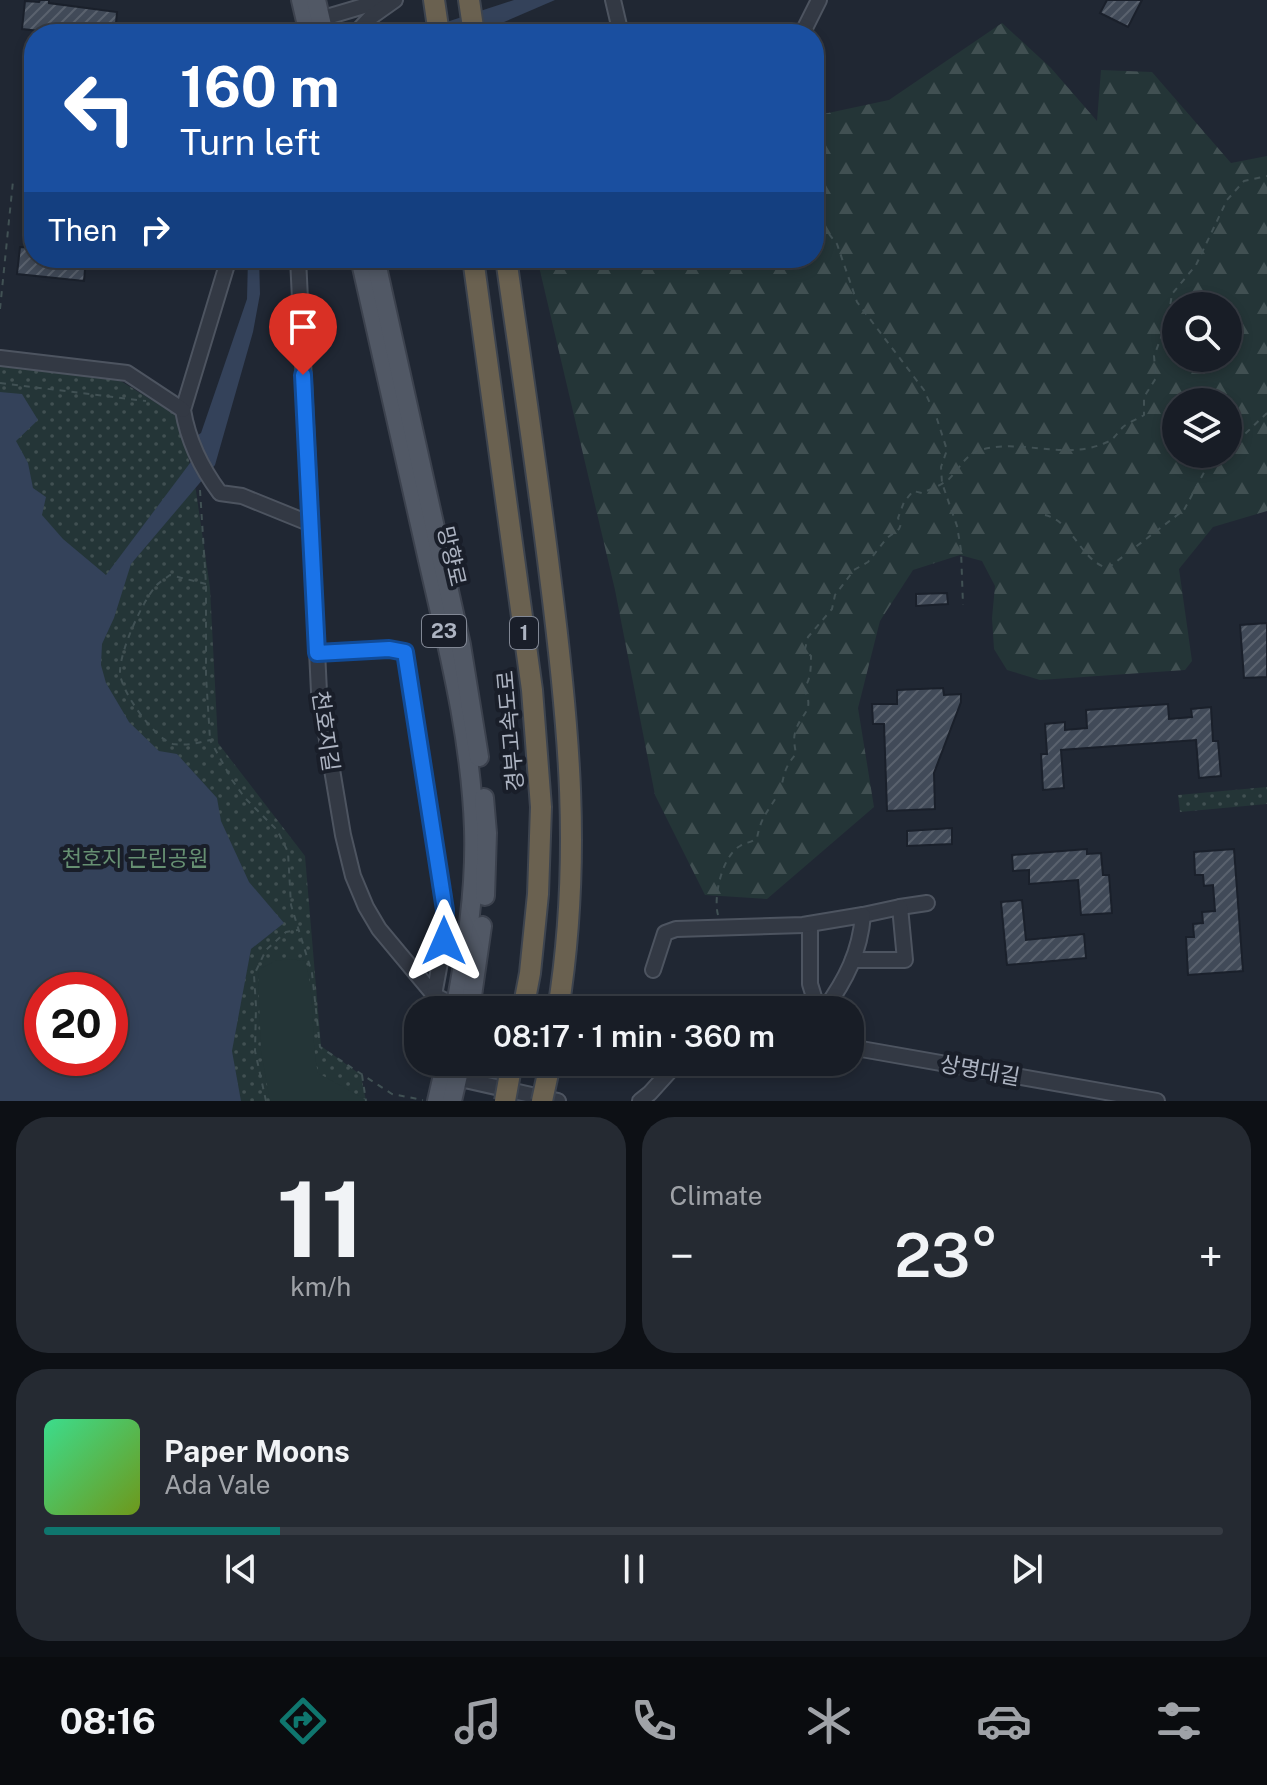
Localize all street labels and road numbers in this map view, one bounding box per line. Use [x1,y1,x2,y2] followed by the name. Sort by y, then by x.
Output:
[433,523,471,589] street label: 망향로
[422,615,466,647] road number: 23
[510,617,538,649] road number: 1
[492,669,528,793] street label: 경부고속도로
[307,689,345,773] street label: 천호지길
[938,1050,1022,1090] street label: 상명대길

